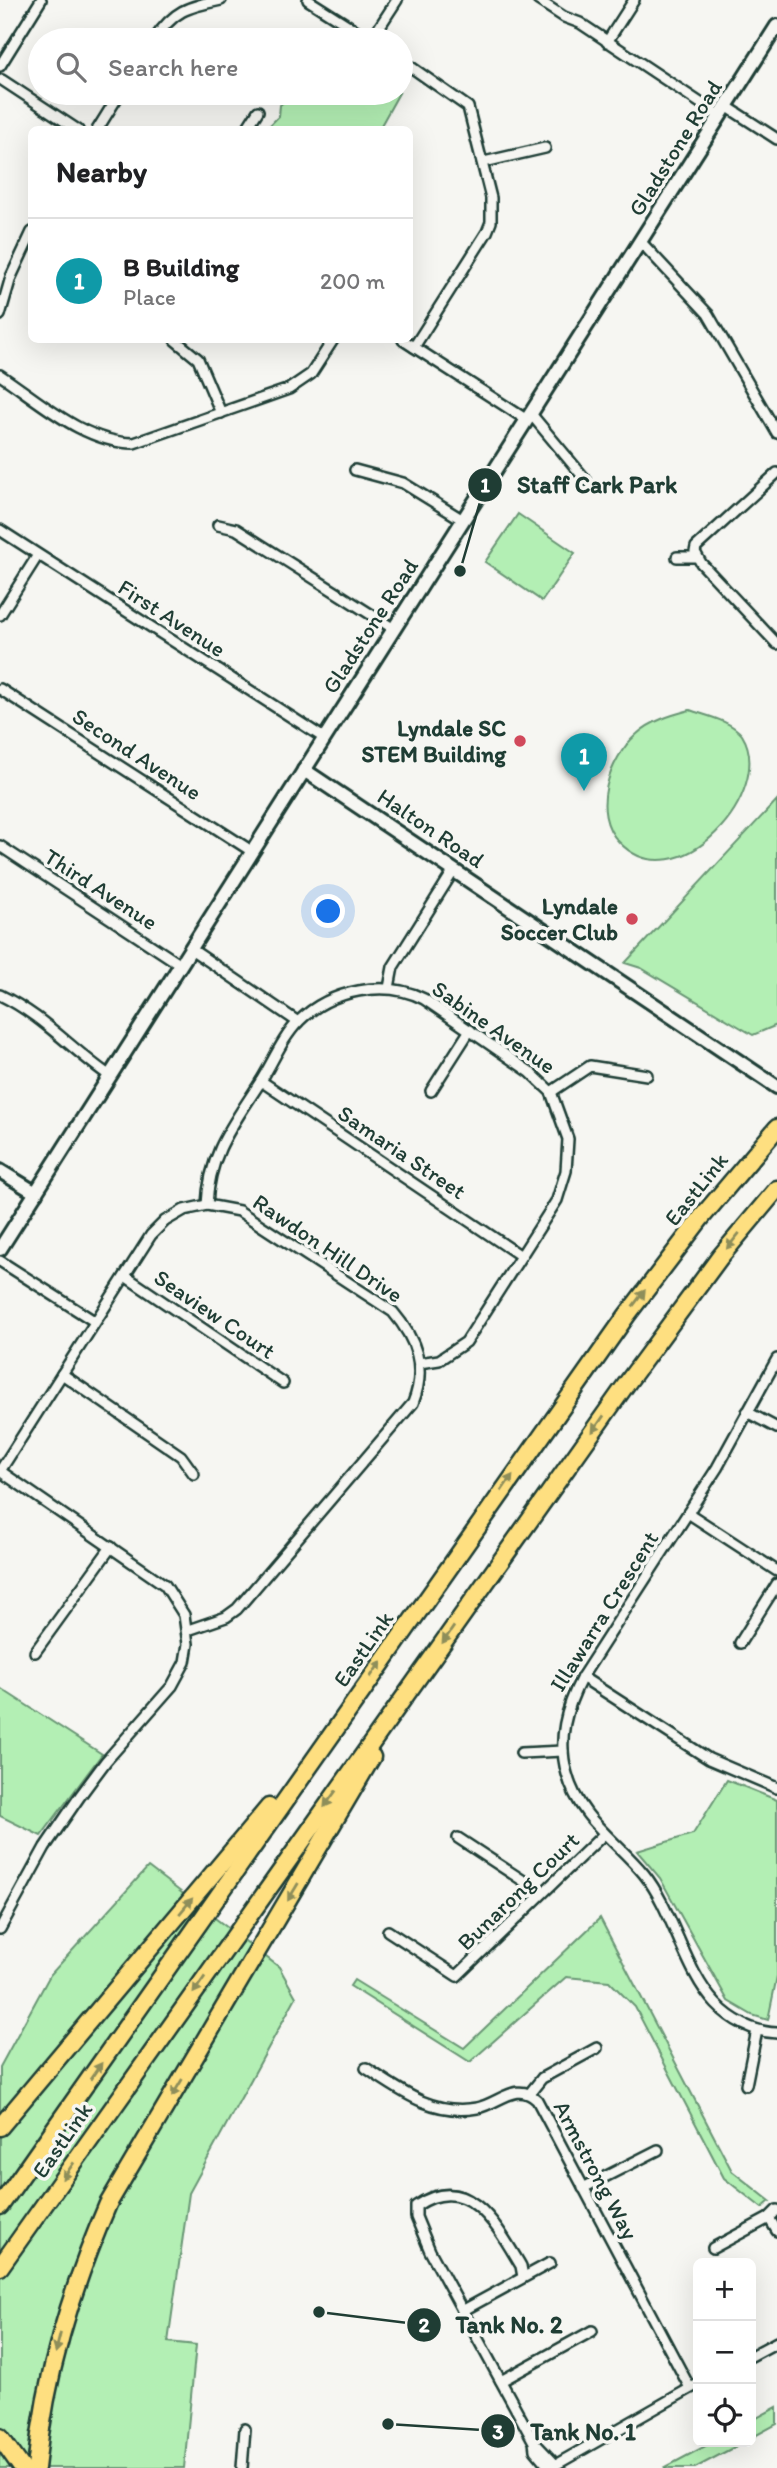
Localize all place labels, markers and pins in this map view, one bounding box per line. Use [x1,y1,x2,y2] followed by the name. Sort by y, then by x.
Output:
[468,462,691,507] callout: Staff Cark Park
[361,714,507,768] place label: Lyndale SC STEM Building
[512,733,528,749] marker: Lyndale SC STEM Building
[561,733,607,791] pin: 1
[501,892,618,946] place label: Lyndale Soccer Club
[624,911,640,927] marker: Lyndale Soccer Club
[406,2302,576,2347] callout: Tank No. 2
[481,2409,649,2454] callout: Tank No. 1

